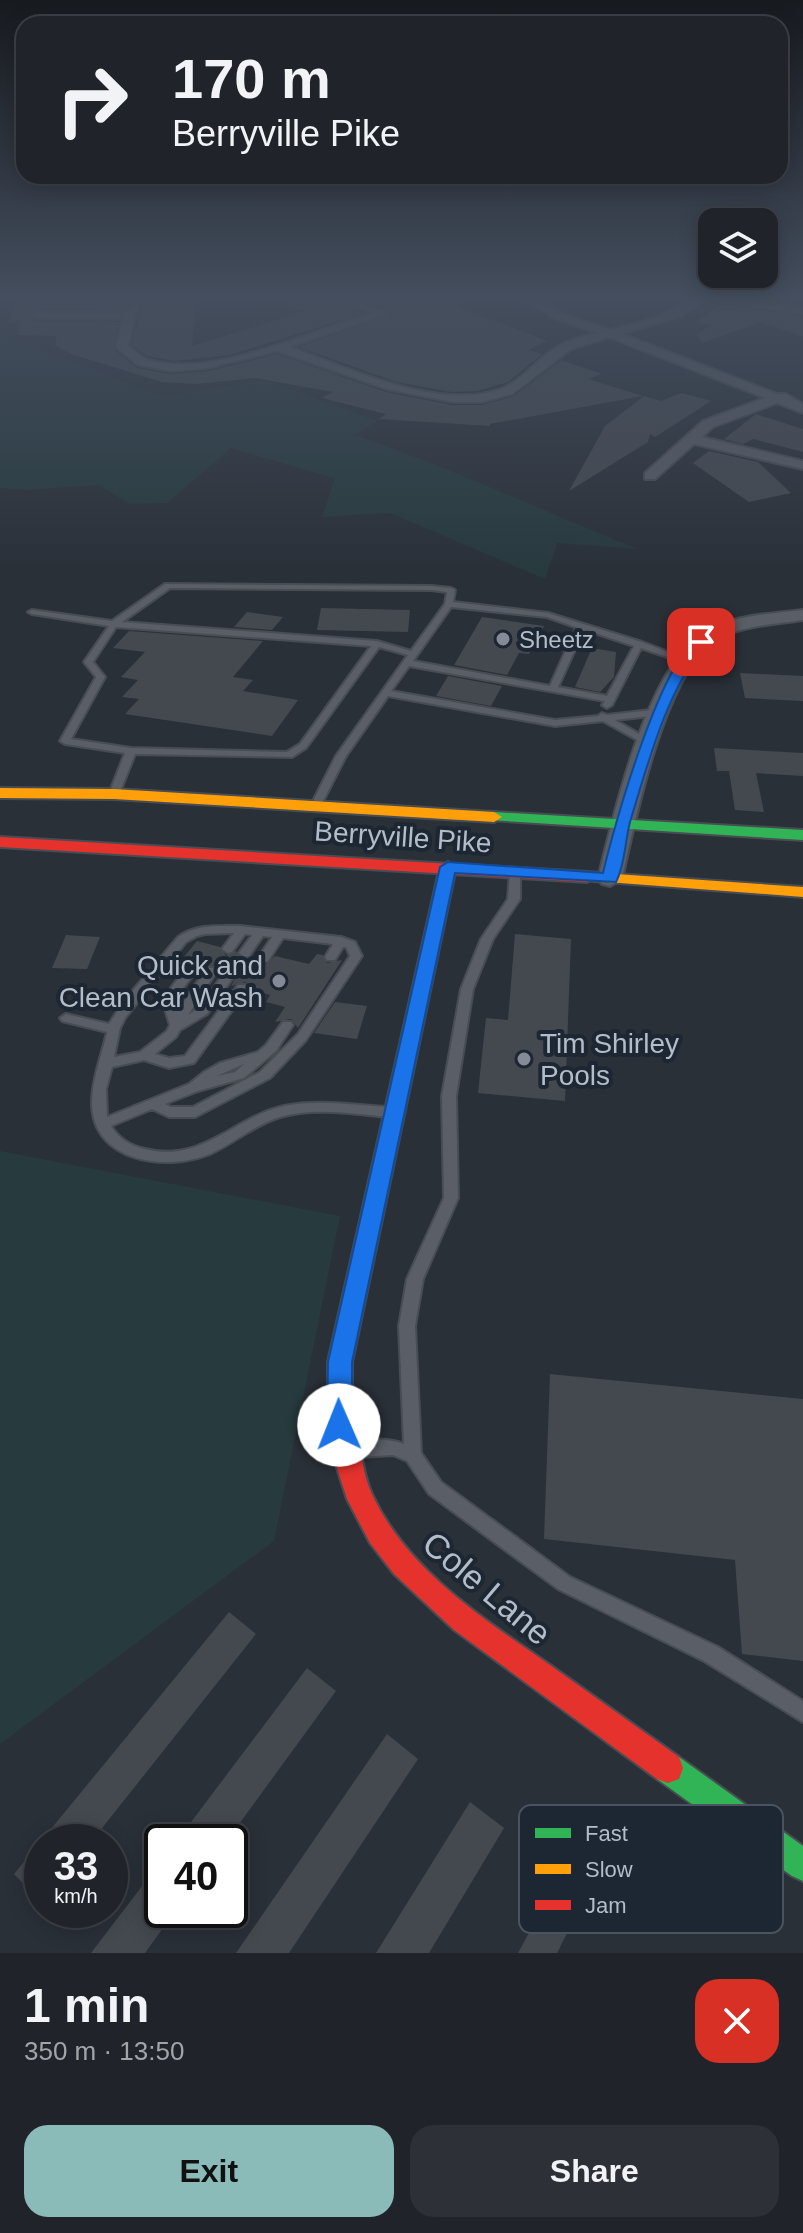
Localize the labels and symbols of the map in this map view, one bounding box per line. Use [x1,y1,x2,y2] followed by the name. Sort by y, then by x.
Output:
[667,608,735,676] pin
[519,626,594,653] place label: Sheetz
[494,630,512,648] marker: Sheetz
[313,815,493,859] street label: Berryville Pike
[59,950,263,1013] place label: Quick and Clean Car Wash
[270,972,288,990] marker: Quick and Clean Car Wash
[540,1028,679,1091] place label: Tim Shirley Pools
[515,1050,533,1068] marker: Tim Shirley Pools
[297,1383,381,1467] position arrow
[415,1524,559,1652] street label: Cole Lane
[519,1805,783,1933] legend
[585,1821,628,1846] text: Fast
[144,1824,248,1928] speed limit sign: 40
[585,1857,633,1882] text: Slow
[585,1893,627,1918] text: Jam

